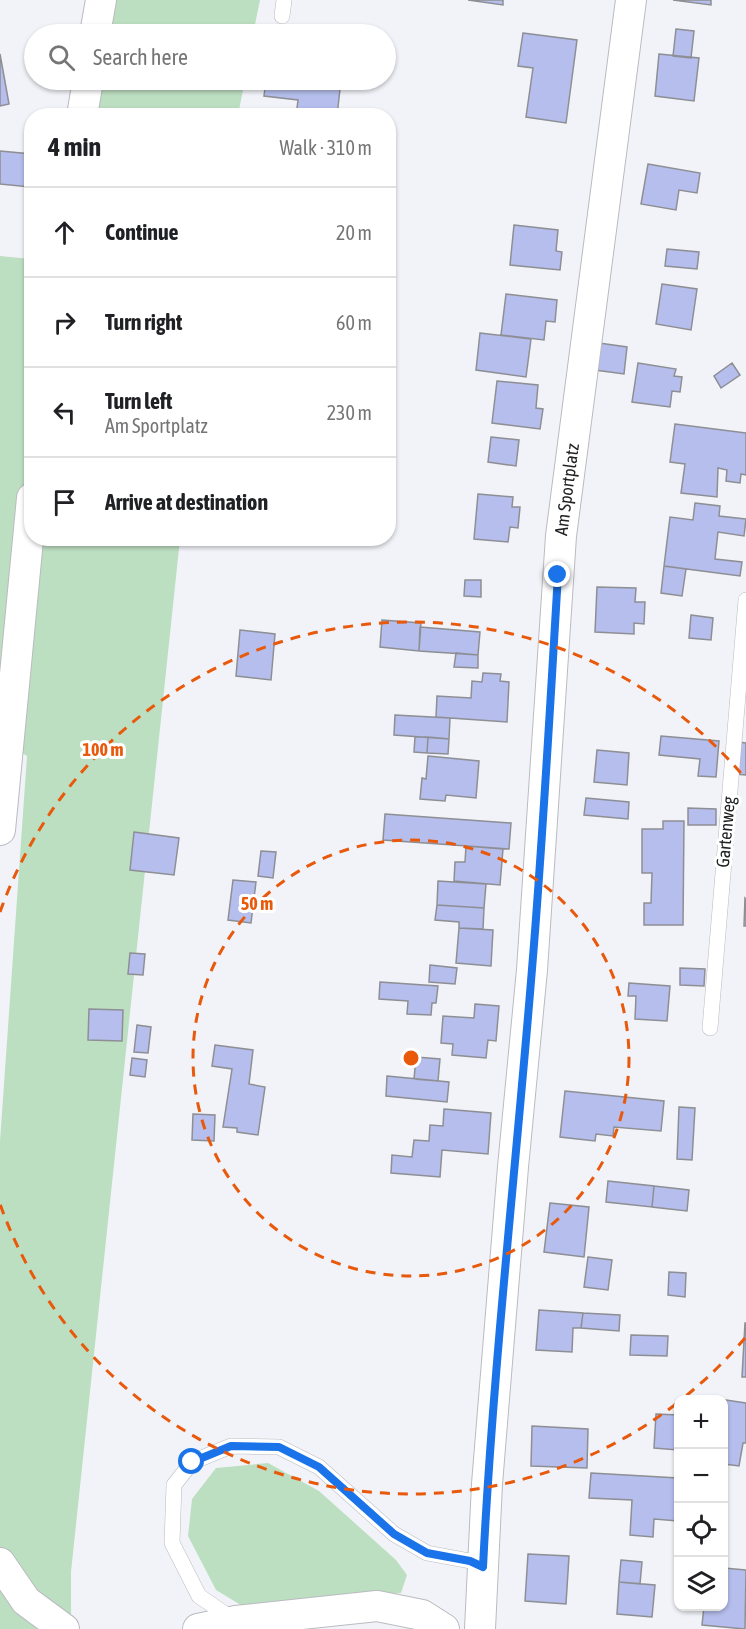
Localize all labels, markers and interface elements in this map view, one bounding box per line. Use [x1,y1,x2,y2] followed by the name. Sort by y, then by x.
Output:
[24,24,396,90] search box
[45,41,78,74] icon: search
[93,44,188,70] text: Search here
[48,132,101,162] text: 4 min
[280,136,372,159] text: Walk · 310 m
[48,216,81,249] icon: ahead
[105,219,179,245] text: Continue
[336,221,372,244] text: 20 m
[48,306,81,339] icon: right
[105,309,182,335] text: Turn right
[336,311,372,334] text: 60 m
[105,388,172,414] text: Turn left
[48,396,81,429] icon: left
[327,401,372,424] text: 230 m
[105,414,208,437] text: Am Sportplatz
[550,442,583,537] street label: Am Sportplatz
[48,486,81,519] icon: arrive
[105,489,268,515] text: Arrive at destination
[544,561,570,587] route end
[83,739,123,760] text: 100 m
[712,795,739,868] street label: Gartenweg
[241,893,273,914] text: 50 m
[401,1048,421,1068] centre of rings
[674,1395,728,1611] map controls
[674,1395,728,1449] button: +
[178,1448,204,1474] route start
[674,1449,728,1503] button: −
[674,1503,728,1557] button: locate
[674,1557,728,1611] button: layers

